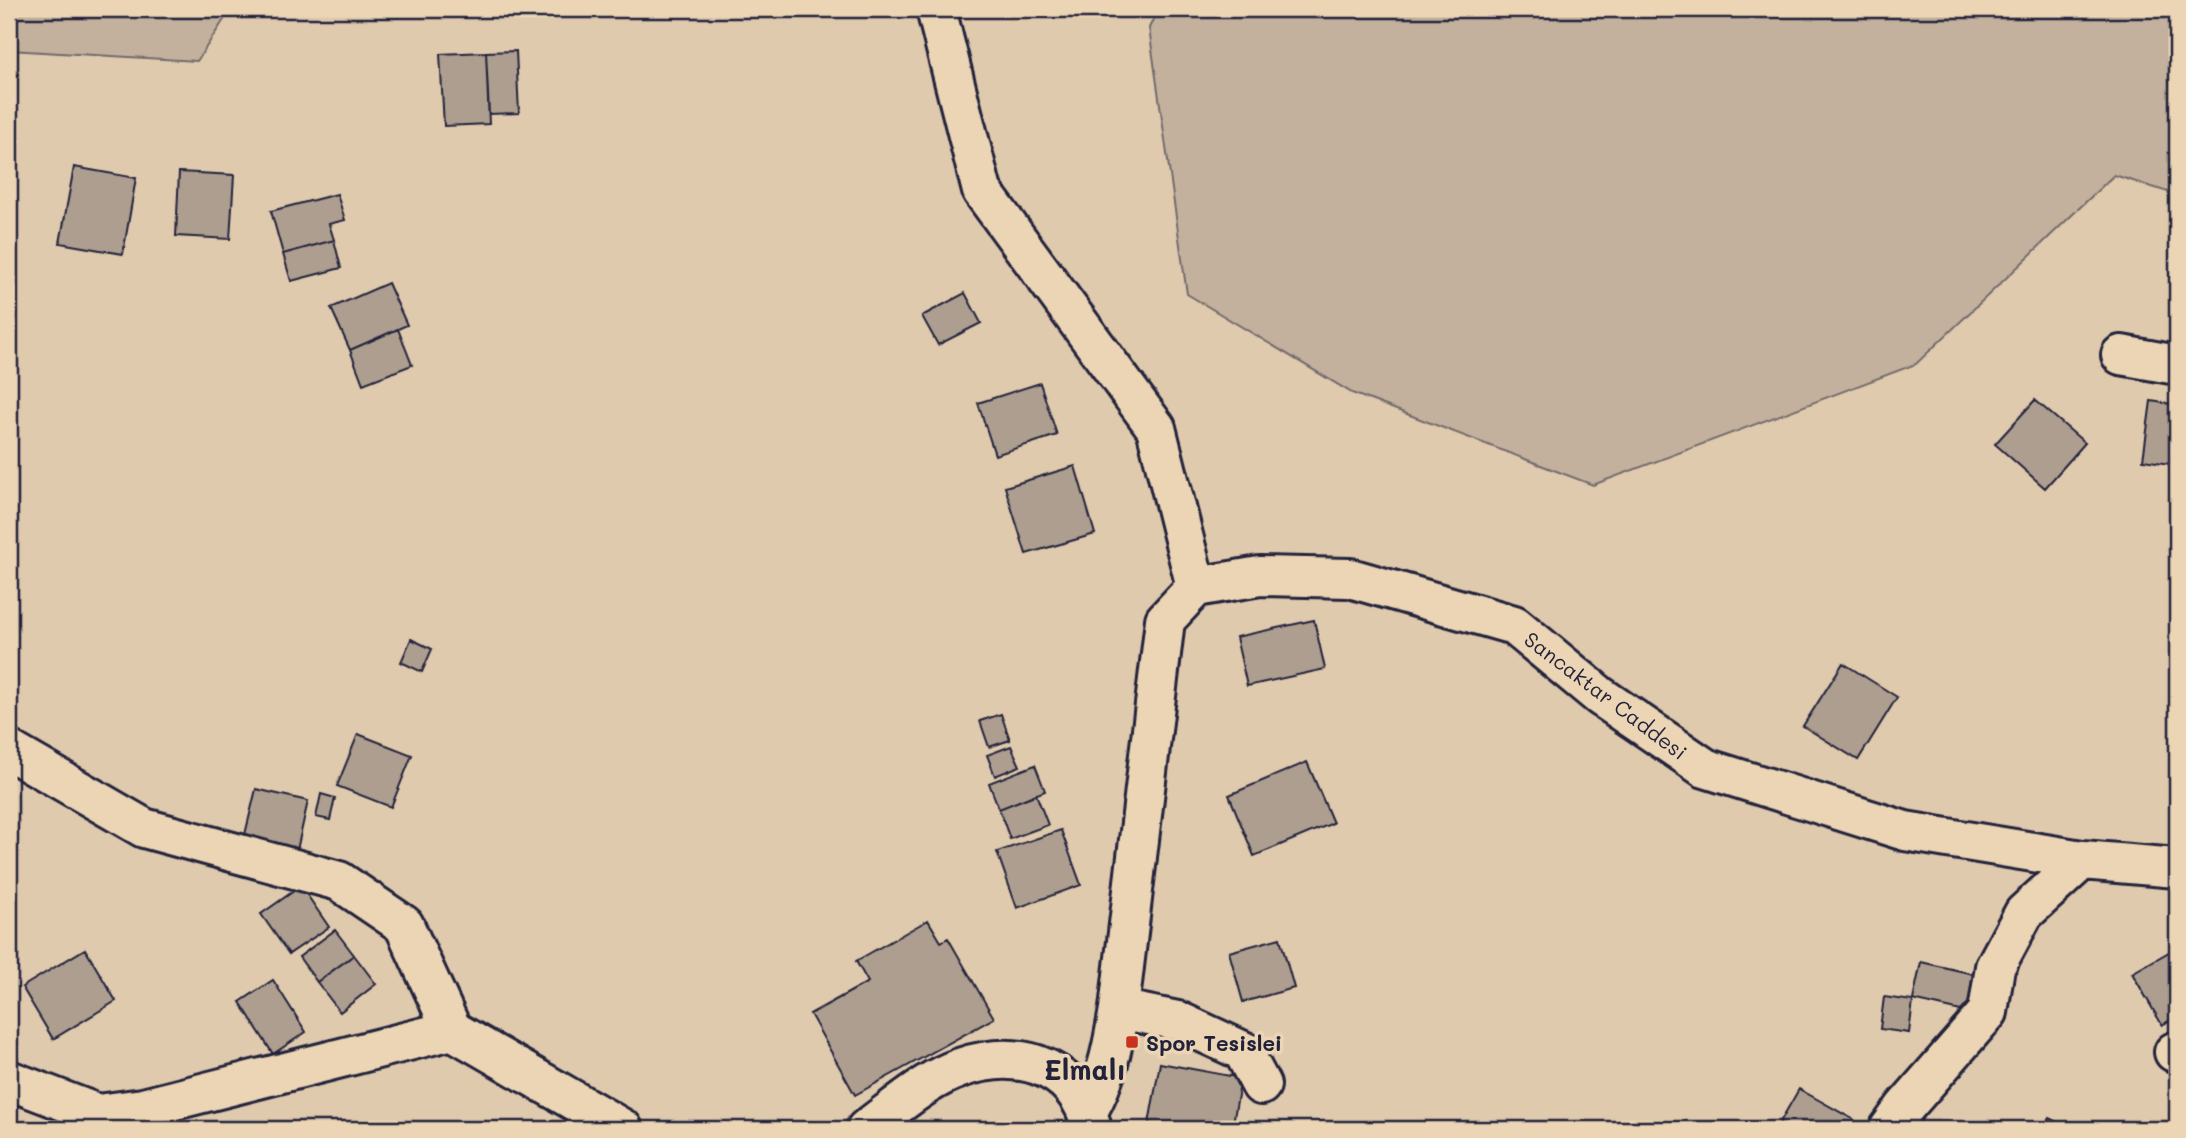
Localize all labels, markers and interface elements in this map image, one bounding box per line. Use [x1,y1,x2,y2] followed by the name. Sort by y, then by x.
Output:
[1519,625,1693,765] street label: Sancaktar Caddesi
[1146,1029,1282,1056] place label: Spor Tesislei
[1124,1034,1140,1050] marker: Spor Tesislei
[1044,1051,1126,1087] district label: Elmalı

